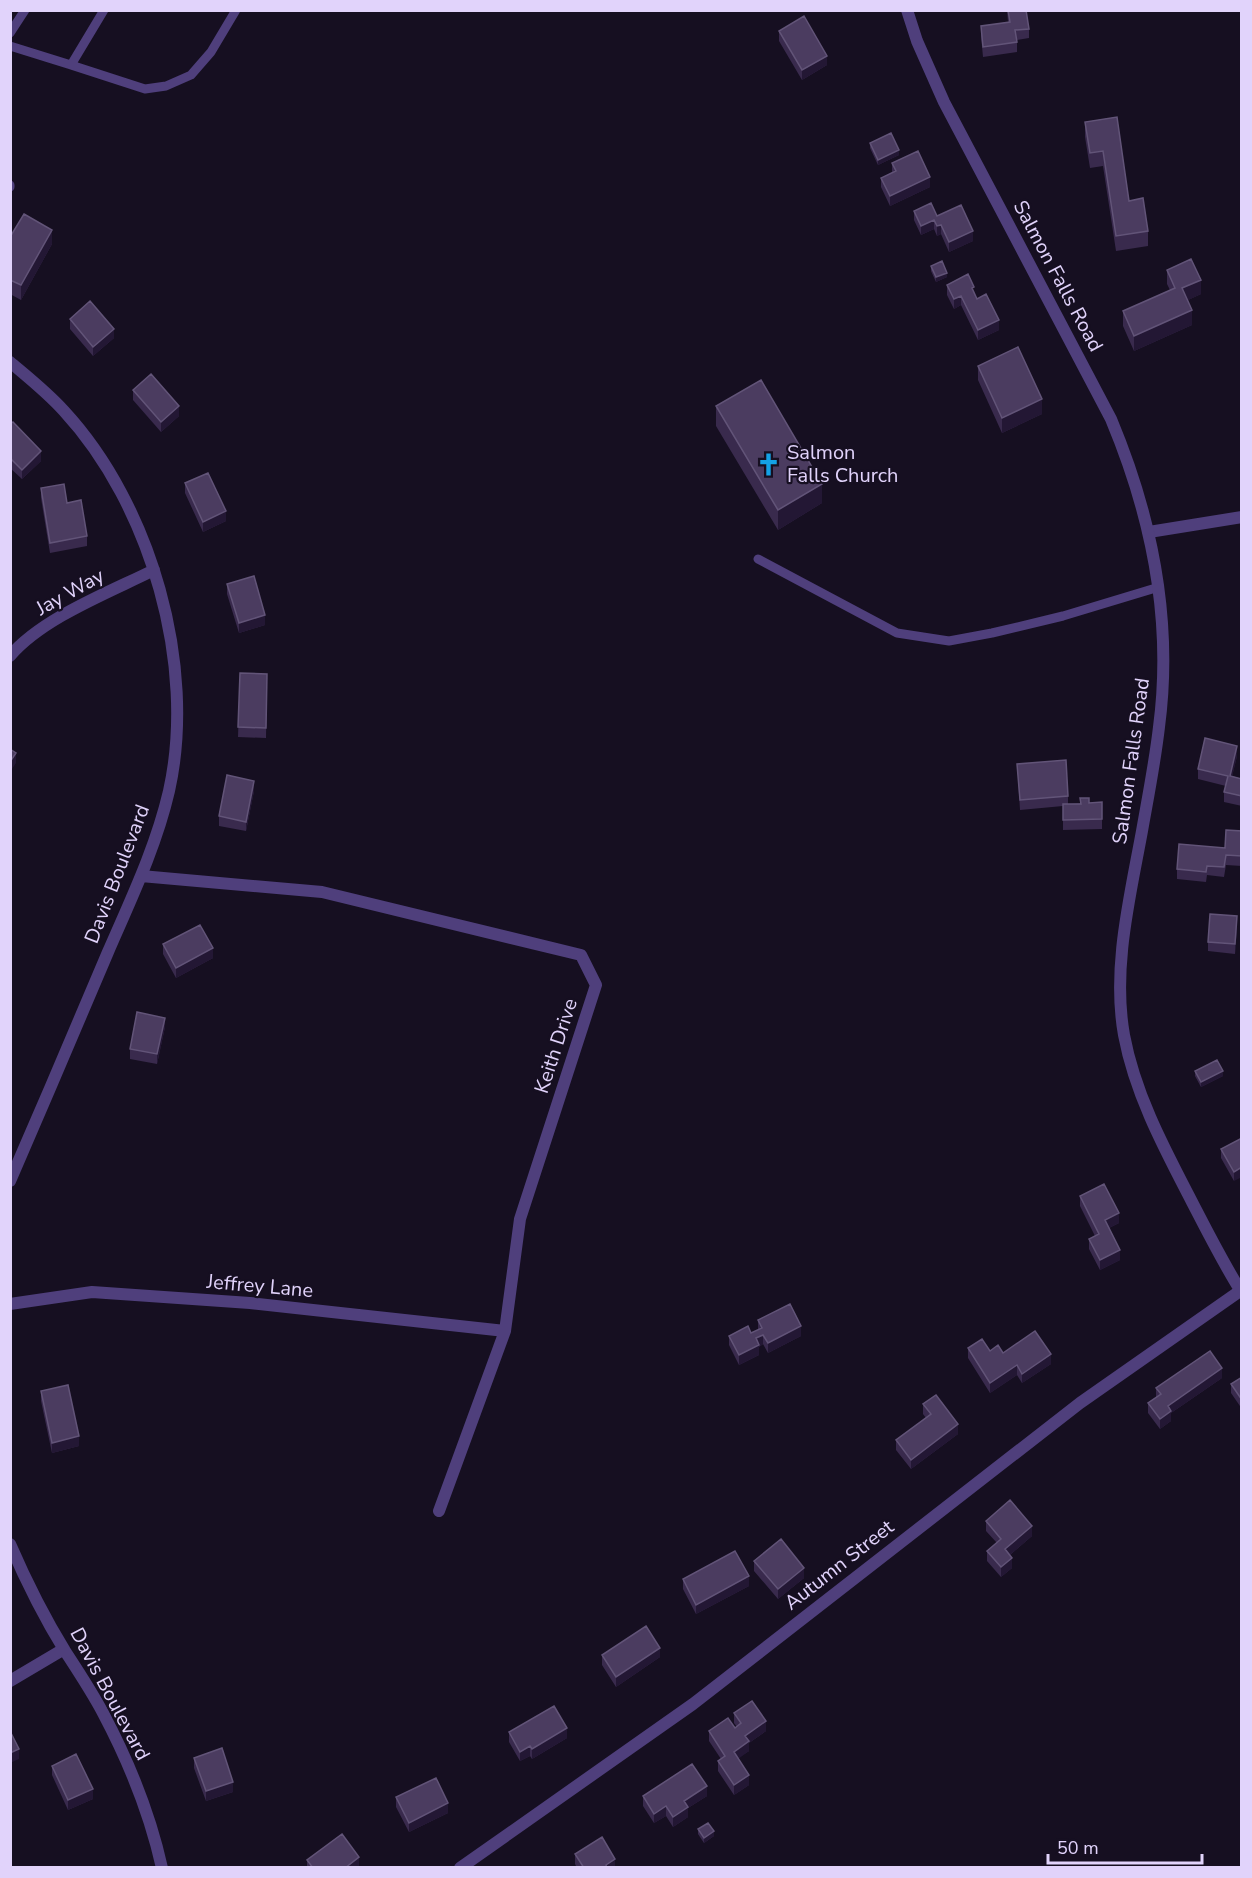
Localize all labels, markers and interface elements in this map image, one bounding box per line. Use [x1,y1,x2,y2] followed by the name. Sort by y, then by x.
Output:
[1007,196,1109,356] street label: Salmon Falls Road
[787,439,898,489] place label: Salmon Falls Church
[756,451,782,477] church icon: Salmon Falls Church
[30,562,110,622] street label: Jay Way
[1106,676,1156,846] street label: Salmon Falls Road
[78,801,156,947] street label: Davis Boulevard
[528,995,584,1097] street label: Keith Drive
[205,1268,314,1304] street label: Jeffrey Lane
[779,1513,900,1616] street label: Autumn Street
[64,1623,156,1765] street label: Davis Boulevard
[1048,1827,1202,1865] scale bar
[1057,1836,1099,1860] text: 50 m

